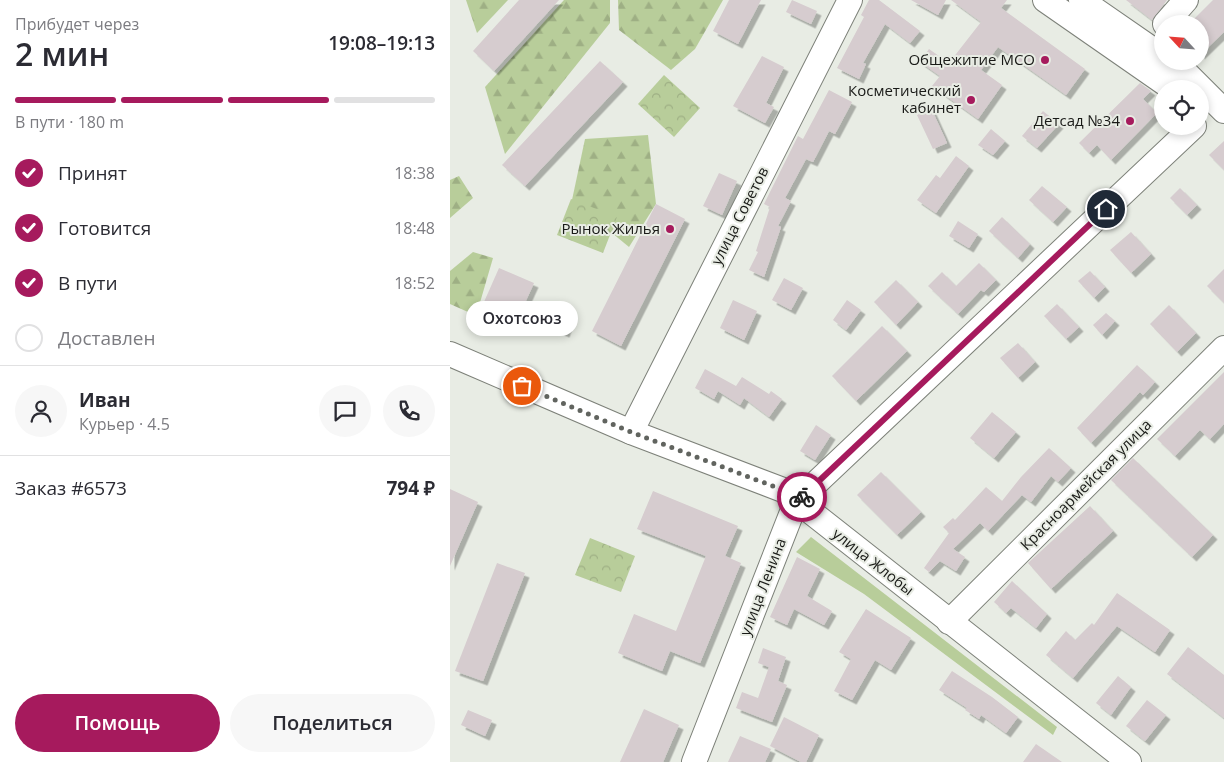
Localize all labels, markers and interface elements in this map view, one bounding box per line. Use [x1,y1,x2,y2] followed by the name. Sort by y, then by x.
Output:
[15,13,139,35] text: Прибудет через
[1154,15,1209,70] north arrow
[1154,15,1209,135] map controls
[328,30,435,56] text: 19:08–19:13
[15,32,109,75] text: 2 мин
[908,49,1035,69] place label: Общежитие МСО
[1039,54,1051,66] marker: Общежитие МСО
[848,80,961,117] place label: Косметический кабинет
[1154,80,1209,135] button: locate
[965,94,977,106] marker: Косметический кабинет
[1034,110,1120,130] place label: Детсад №34
[15,111,124,133] text: В пути · 180 m
[1124,115,1136,127] marker: Детсад №34
[15,159,43,187] icon: check
[58,160,127,186] text: Принят
[394,162,435,184] text: 18:38
[706,163,772,268] street label: улица Советов
[1085,188,1127,230] pin
[1092,195,1120,223] icon: home
[15,214,43,242] icon: check
[58,215,151,241] text: Готовится
[394,217,435,239] text: 18:48
[561,218,660,238] place label: Рынок Жилья
[664,223,676,235] marker: Рынок Жилья
[15,269,43,297] icon: check
[58,270,118,296] text: В пути
[394,272,435,294] text: 18:52
[466,301,578,336] callout: Охотсоюз
[482,307,562,329] text: Охотсоюз
[58,325,156,351] text: Доставлен
[501,365,543,407] pin
[508,372,536,400] icon: bag
[15,385,67,437] button: person
[319,385,371,437] button: chat
[383,385,435,437] button: phone
[79,387,131,413] text: Иван
[79,413,170,435] text: Курьер · 4.5
[1015,414,1155,554] street label: Красноармейская улица
[777,472,827,522] courier
[15,475,127,501] text: Заказ #6573
[386,475,435,501] text: 794 ₽
[788,483,816,511] icon: bike
[829,523,918,599] street label: улица Жлобы
[734,535,790,638] street label: улица Ленина
[15,694,220,752] button: Помощь
[230,694,435,752] button: Поделиться

